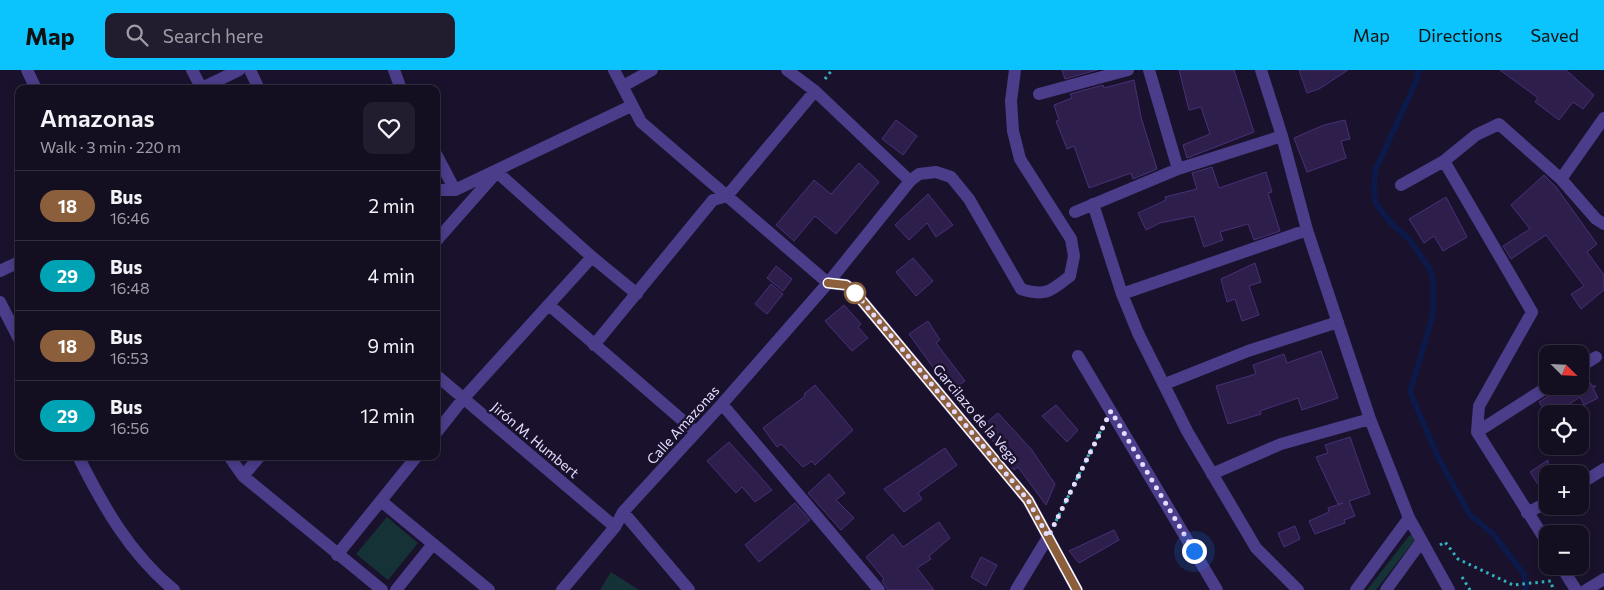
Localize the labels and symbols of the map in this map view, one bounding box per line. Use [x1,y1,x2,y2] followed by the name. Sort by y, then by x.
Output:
[844,282,866,304] unlabelled marker
[1539,345,1589,395] north arrow
[930,360,1023,467] street label: Garcilazo de la Vega
[643,382,723,468] street label: Calle Amazonas
[488,398,583,481] street label: Jirón M. Humbert
[1182,539,1207,564] your location

